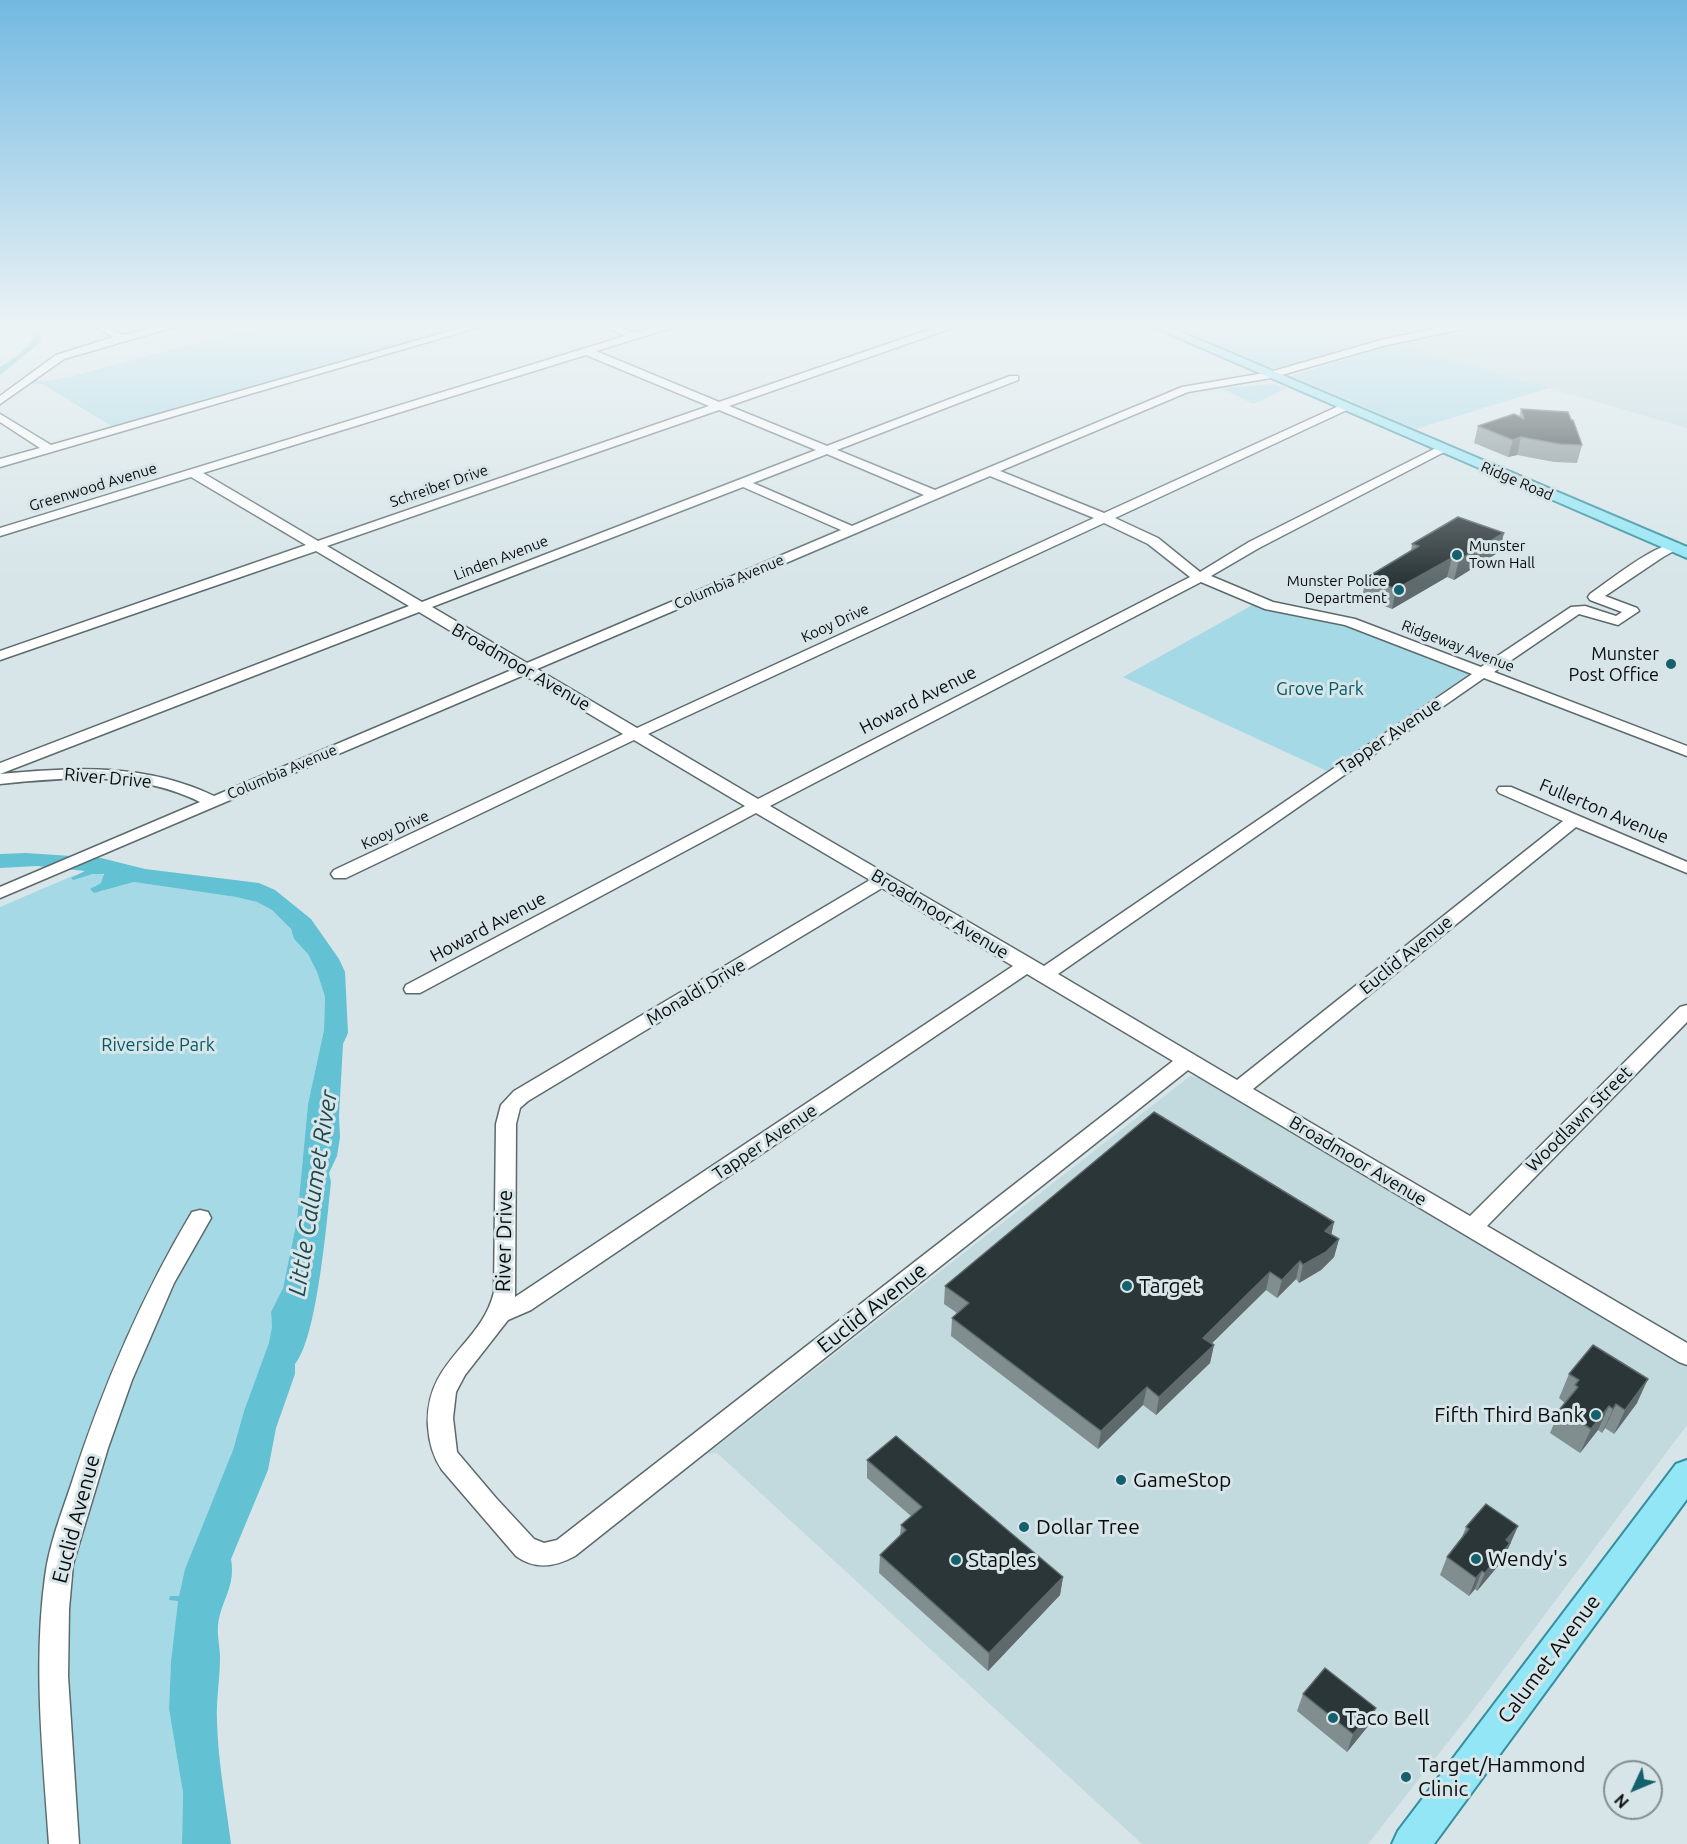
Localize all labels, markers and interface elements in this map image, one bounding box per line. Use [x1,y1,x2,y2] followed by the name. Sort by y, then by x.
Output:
[1478,458,1556,504] street label: Ridge Road
[27,459,159,515] street label: Greenwood Avenue
[388,461,490,511] street label: Schreiber Drive
[451,532,551,584] street label: Linden Avenue
[1469,537,1535,572] place label: Munster Town Hall
[1450,548,1464,562] marker: Munster Town Hall
[671,551,787,613] street label: Columbia Avenue
[1287,572,1387,607] place label: Munster Police Department
[1392,583,1406,597] marker: Munster Police Department
[798,600,872,646] street label: Kooy Drive
[1399,616,1517,676] street label: Ridgeway Avenue
[448,618,594,716] street label: Broadmoor Avenue
[1569,643,1659,686] place label: Munster Post Office
[1664,657,1678,671] marker: Munster Post Office
[856,661,980,739] street label: Howard Avenue
[1276,678,1364,700] park label: Grove Park
[1333,693,1445,779] street label: Tapper Avenue
[224,741,340,803] street label: Columbia Avenue
[63,763,153,793] street label: River Drive
[1536,774,1672,848] street label: Fullerton Avenue
[358,807,432,853] street label: Kooy Drive
[867,864,1013,964] street label: Broadmoor Avenue
[426,887,550,967] street label: Howard Avenue
[1355,911,1457,999] street label: Euclid Avenue
[642,954,750,1030] street label: Monaldi Drive
[101,1034,215,1056] park label: Riverside Park
[1522,1062,1636,1176] street label: Woodlawn Street
[282,1088,344,1298] water label: Little Calumet River
[709,1099,821,1185] street label: Tapper Avenue
[1285,1111,1431,1211] street label: Broadmoor Avenue
[491,1190,517,1292] street label: River Drive
[812,1257,932,1359] street label: Euclid Avenue
[1139,1273,1201,1299] place label: Target
[1120,1279,1134,1293] marker: Target
[1434,1402,1584,1428] place label: Fifth Third Bank
[1589,1408,1603,1422] marker: Fifth Third Bank
[47,1452,105,1586] street label: Euclid Avenue
[1133,1467,1231,1493] place label: GameStop
[1114,1473,1128,1487] marker: GameStop
[1036,1514,1140,1540] place label: Dollar Tree
[1017,1520,1031,1534] marker: Dollar Tree
[1488,1546,1567,1572] place label: Wendy's
[968,1547,1037,1573] place label: Staples
[1469,1552,1483,1566] marker: Wendy's
[949,1553,963,1567] marker: Staples
[1492,1590,1606,1728] street label: Calumet Avenue
[1345,1705,1429,1731] place label: Taco Bell
[1326,1711,1340,1725] marker: Taco Bell
[1418,1752,1585,1802] place label: Target/Hammond Clinic
[1603,1760,1663,1820] north arrow
[1399,1770,1413,1784] marker: Target/Hammond Clinic
[1611,1791,1632,1812] text: N

